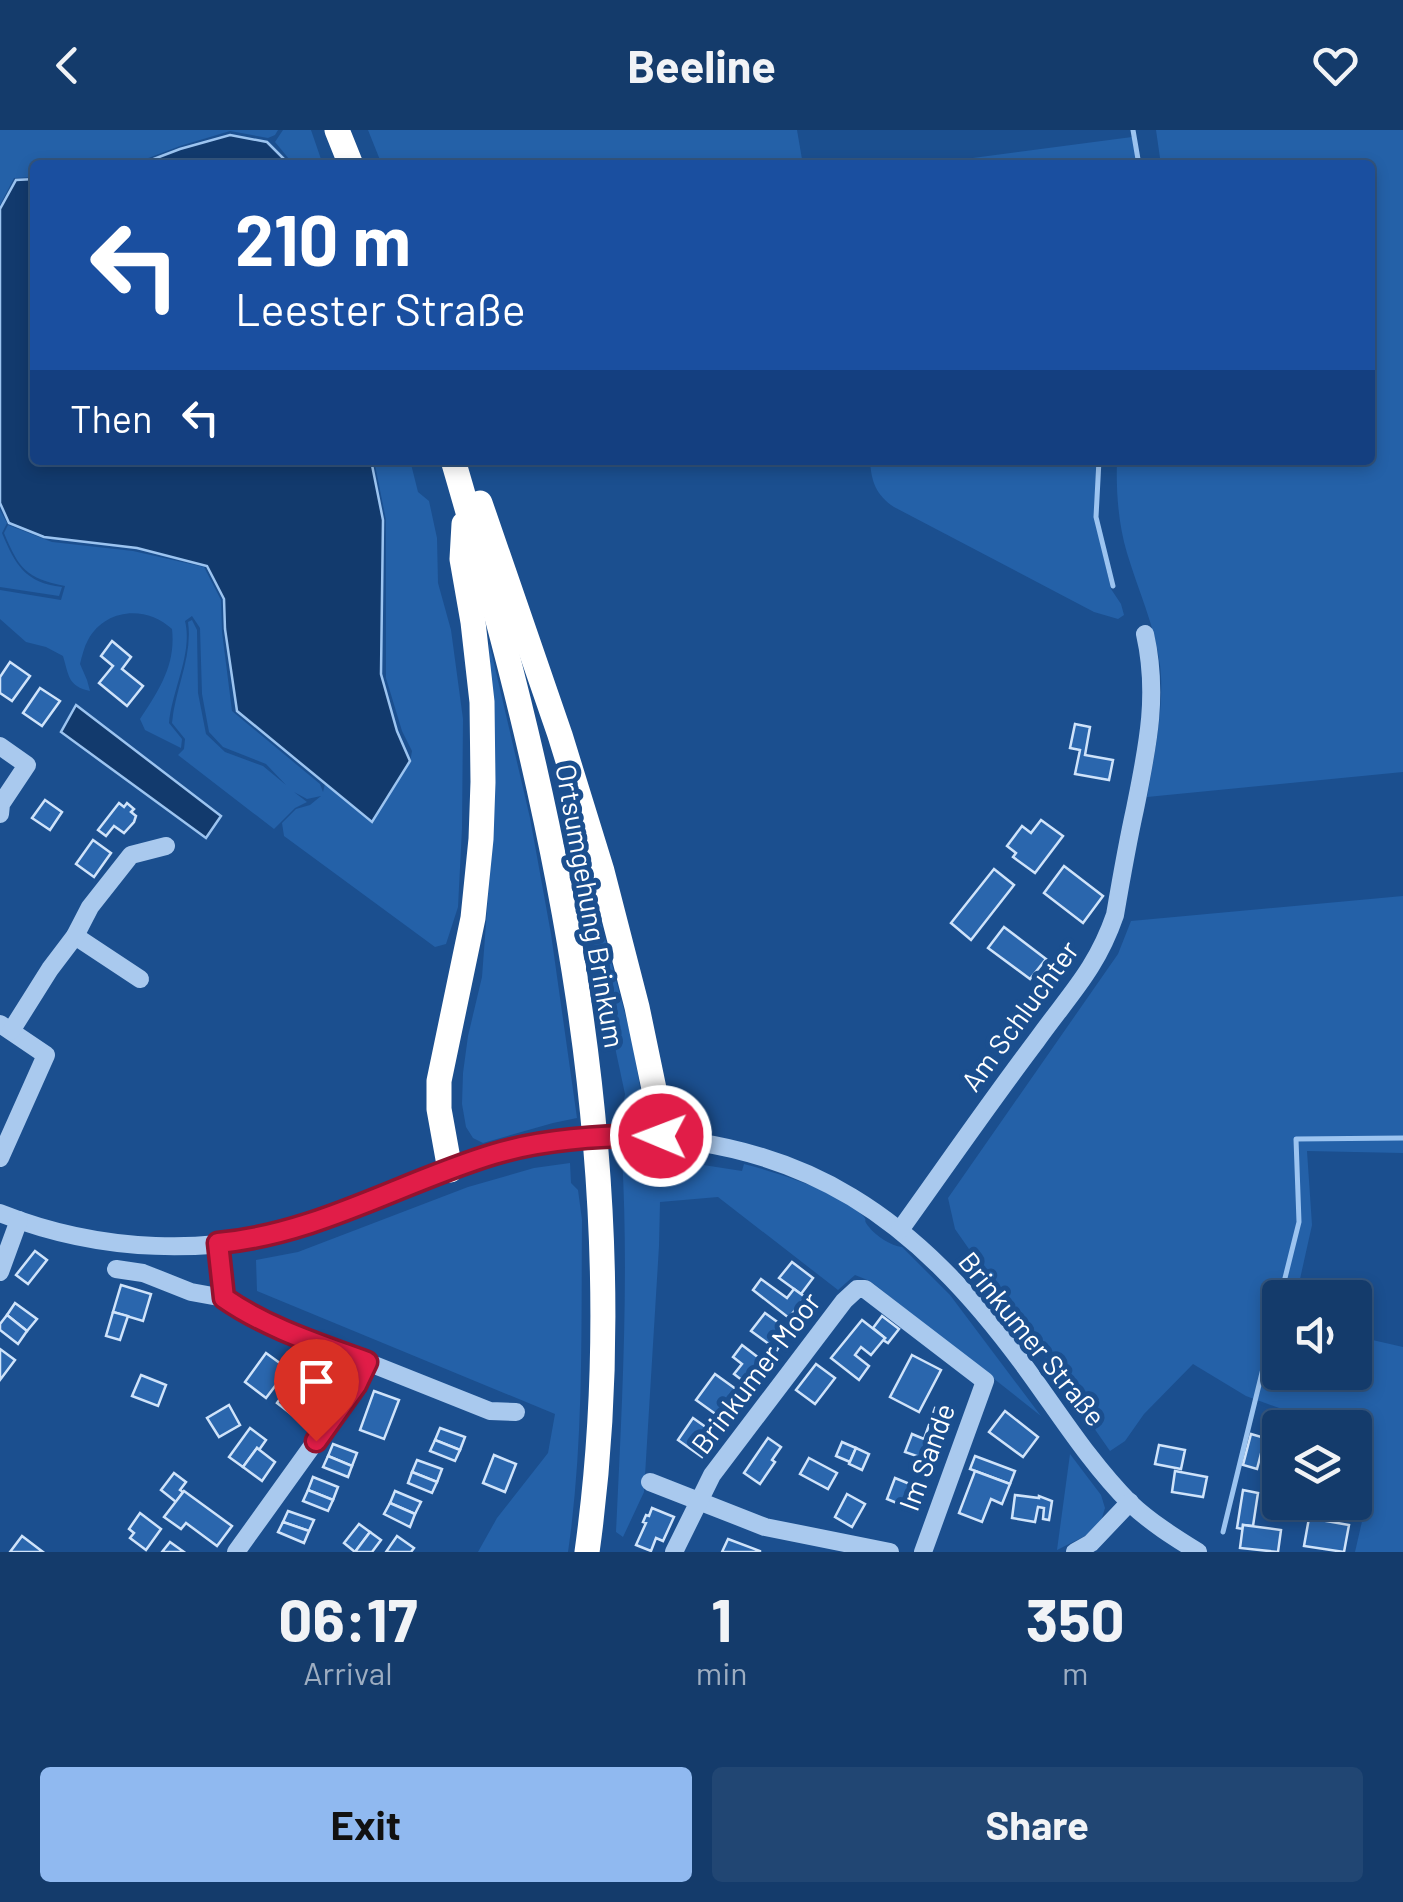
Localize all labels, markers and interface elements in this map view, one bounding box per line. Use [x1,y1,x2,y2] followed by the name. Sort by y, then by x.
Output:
[40,38,95,93] icon: back
[627,38,776,92] text: Beeline
[1308,38,1363,93] icon: heart
[235,196,411,280] text: 210 m
[70,200,200,330] icon: left
[235,281,526,335] text: Leester Straße
[173,390,228,445] icon: left
[70,395,153,441] text: Then
[549,761,633,1050] street label: Ortsumgehung Brinkum
[953,934,1085,1097] street label: Am Schluchter
[609,1084,713,1188] position arrow
[952,1244,1113,1432] street label: Brinkumer Straße
[1262,1280,1372,1520] map controls
[1262,1280,1372,1390] button: sound
[683,1285,827,1460] street label: Brinkumer Moor
[274,1339,359,1442] pin
[289,1354,344,1409] icon: arrive
[891,1398,961,1515] street label: Im Sande
[1262,1410,1372,1520] button: layers
[278,1582,417,1654] text: 06:17
[711,1582,732,1654] text: 1
[1026,1582,1125,1654] text: 350
[303,1653,393,1691] text: Arrival
[696,1653,748,1691] text: min
[1062,1653,1089,1691] text: m
[40,1767,692,1882] button: Exit
[712,1767,1363,1882] button: Share

